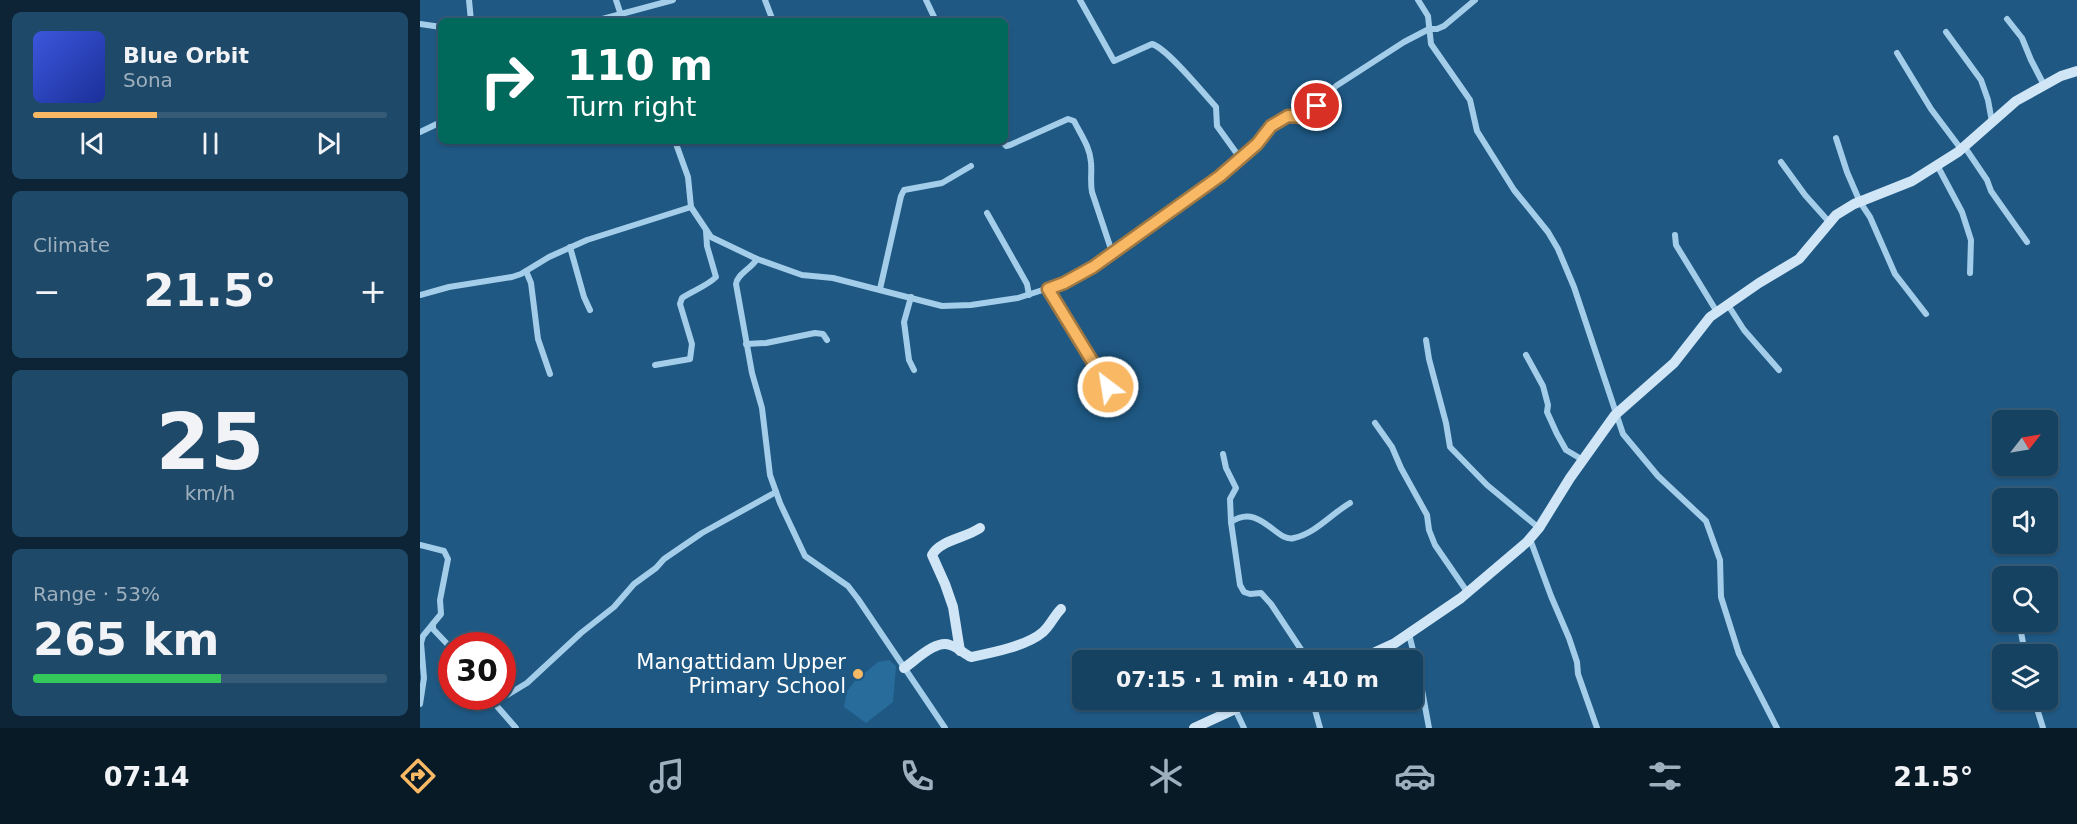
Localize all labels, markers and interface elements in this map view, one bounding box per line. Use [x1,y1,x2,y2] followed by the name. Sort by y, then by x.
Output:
[567,41,713,90] text: 110 m
[468,42,546,120] icon: right
[123,43,249,68] text: Blue Orbit
[123,68,173,92] text: Sona
[1291,80,1342,131] pin
[1300,89,1333,122] icon: arrive
[567,91,696,122] text: Turn right
[76,127,109,160] icon: previous
[194,127,227,160] icon: pause
[312,127,345,160] icon: next
[33,233,110,257] text: Climate
[143,264,277,317] text: 21.5°
[33,272,61,311] text: −
[359,272,387,311] text: +
[1076,355,1140,419] position arrow
[156,397,264,487] text: 25
[1992,410,2058,476] north arrow
[1992,410,2058,710] map controls
[185,481,235,505] text: km/h
[1992,488,2058,554] button: sound
[1992,566,2058,632] button: search
[33,582,160,606] text: Range · 53%
[33,613,219,666] text: 265 km
[438,632,516,710] speed limit sign: 30
[1992,644,2058,710] button: layers
[636,650,846,698] place label: Mangattidam Upper Primary School
[851,667,865,681] marker: Mangattidam Upper Primary School
[1116,667,1379,692] text: 07:15 · 1 min · 410 m
[397,755,439,797] icon: directions
[646,755,688,797] icon: music
[896,755,938,797] icon: phone
[1145,755,1187,797] icon: climate
[1394,755,1436,797] icon: car
[1644,755,1686,797] icon: filters
[104,761,190,792] text: 07:14
[1893,761,1973,792] text: 21.5°

